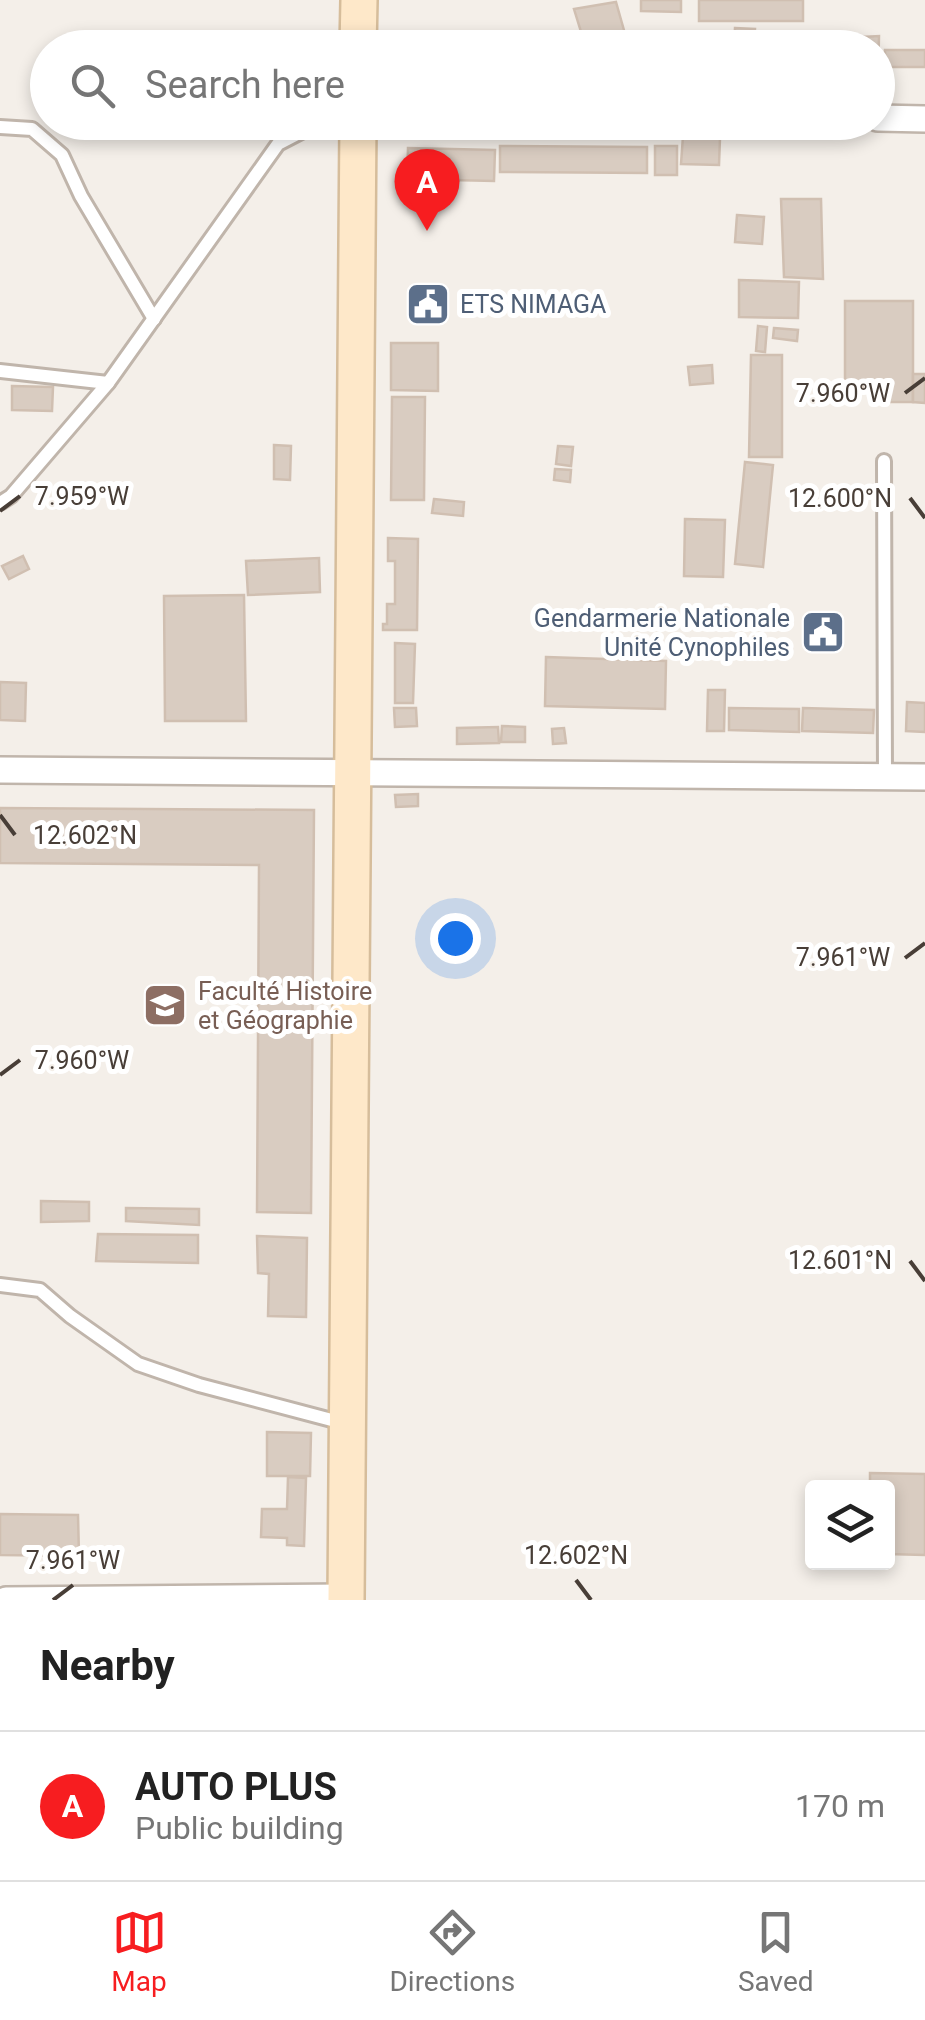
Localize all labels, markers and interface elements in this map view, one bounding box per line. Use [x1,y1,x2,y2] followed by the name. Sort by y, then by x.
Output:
[30,30,895,140] search box
[65,58,120,113] icon: search
[145,63,345,107] text: Search here
[394,148,460,231] pin: A
[405,281,451,327] public building icon: ETS NIMAGA
[460,290,606,319] place label: ETS NIMAGA
[796,379,890,408] text: 7.960°W
[35,482,129,511] text: 7.959°W
[788,484,892,513] text: 12.600°N
[534,604,790,662] place label: Gendarmerie Nationale Unité Cynophiles
[800,609,846,655] public building icon: Gendarmerie Nationale Unité Cynophiles
[33,821,137,850] text: 12.602°N
[430,913,481,964] your location
[796,943,890,972] text: 7.961°W
[198,977,372,1035] place label: Faculté Histoire et Géographie
[142,982,188,1028] school or university icon: Faculté Histoire et Géographie
[35,1046,129,1075] text: 7.960°W
[788,1246,892,1275] text: 12.601°N
[805,1480,895,1570] map controls
[805,1480,895,1570] button: layers
[524,1541,628,1570] text: 12.602°N
[26,1546,120,1575] text: 7.961°W
[40,1641,175,1690] text: Nearby
[135,1765,337,1809] text: AUTO PLUS
[62,1787,83,1825] text: A
[795,1787,885,1825] text: 170 m
[135,1809,344,1847] text: Public building
[111,1905,167,1998] tab: Map
[389,1905,515,1998] tab: Directions
[738,1905,814,1998] tab: Saved

